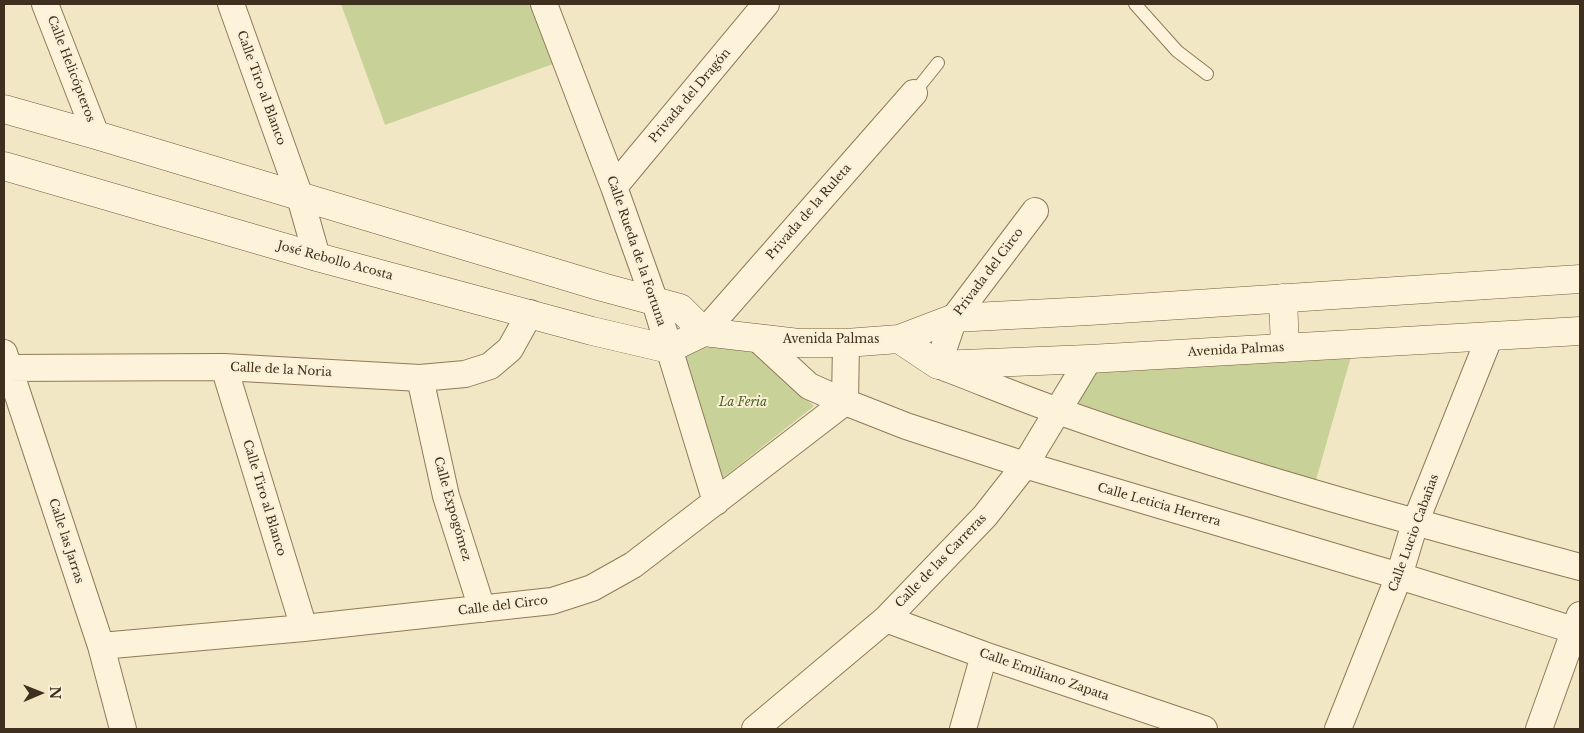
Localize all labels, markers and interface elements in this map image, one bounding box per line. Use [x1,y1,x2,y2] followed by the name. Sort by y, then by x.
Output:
[44,14,98,124] street label: Calle Helicópteros
[234,29,288,147] street label: Calle Tiro al Blanco
[646,46,734,146] street label: Privada del Dragón
[764,161,854,263] street label: Privada de la Ruleta
[603,174,669,328] street label: Calle Rueda de la Fortuna
[951,225,1027,319] street label: Privada del Circo
[276,239,394,283] street label: José Rebollo Acosta
[783,333,879,347] street label: Avenida Palmas
[1187,340,1285,360] street label: Avenida Palmas
[230,360,332,380] street label: Calle de la Noria
[719,396,767,410] park label: La Feria
[239,438,289,558] street label: Calle Tiro al Blanco
[430,455,474,563] street label: Calle Expogómez
[1386,472,1442,594] street label: Calle Lucio Cabañas
[1096,481,1222,529] street label: Calle Leticia Herrera
[46,497,86,585] street label: Calle las Jarras
[893,511,989,611] street label: Calle de las Carreras
[457,593,549,619] street label: Calle del Circo
[977,646,1111,704] street label: Calle Emiliano Zapata
[15,668,65,718] north arrow
[46,686,64,699] text: N

